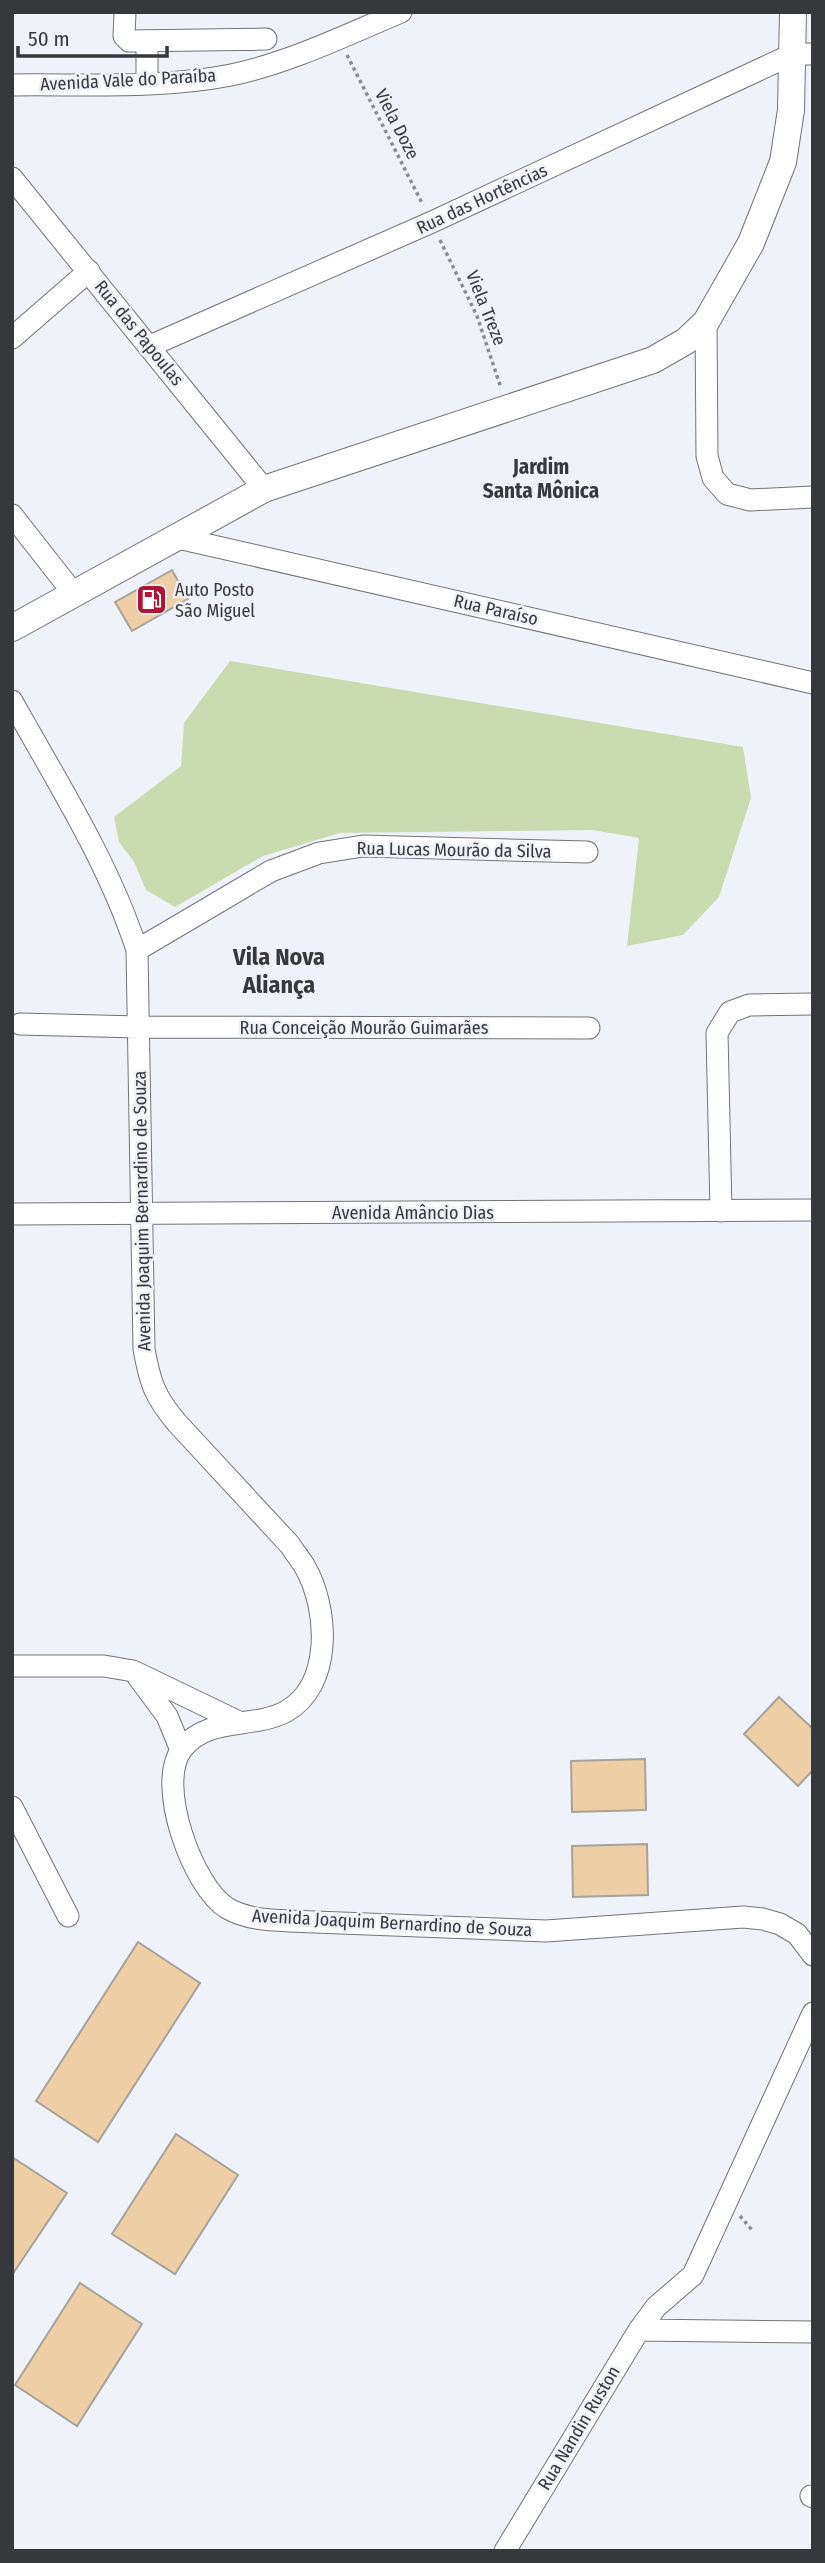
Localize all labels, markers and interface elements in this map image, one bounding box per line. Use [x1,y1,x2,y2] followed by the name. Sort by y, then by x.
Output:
[18,14,166,58] scale bar
[28,26,70,52] text: 50 m
[40,64,217,96] street label: Avenida Vale do Paraíba
[370,85,424,163] street label: Viela Doze
[413,159,551,239] street label: Rua das Hortências
[461,267,511,349] street label: Viela Treze
[90,276,188,390] street label: Rua das Papoulas
[483,454,599,504] district label: Jardim Santa Mônica
[175,579,255,622] place label: Auto Posto São Miguel
[135,583,169,617] fuel station icon: Auto Posto São Miguel
[452,590,540,630] street label: Rua Paraíso
[356,837,552,863] street label: Rua Lucas Mourão da Silva
[232,943,325,999] district label: Vila Nova Aliança
[240,1017,489,1039] street label: Rua Conceição Mourão Guimarães
[129,1070,155,1351] street label: Avenida Joaquim Bernardino de Souza
[332,1202,494,1224] street label: Avenida Amâncio Dias
[251,1905,533,1941] street label: Avenida Joaquim Bernardino de Souza
[533,2362,625,2494] street label: Rua Nandin Ruston

